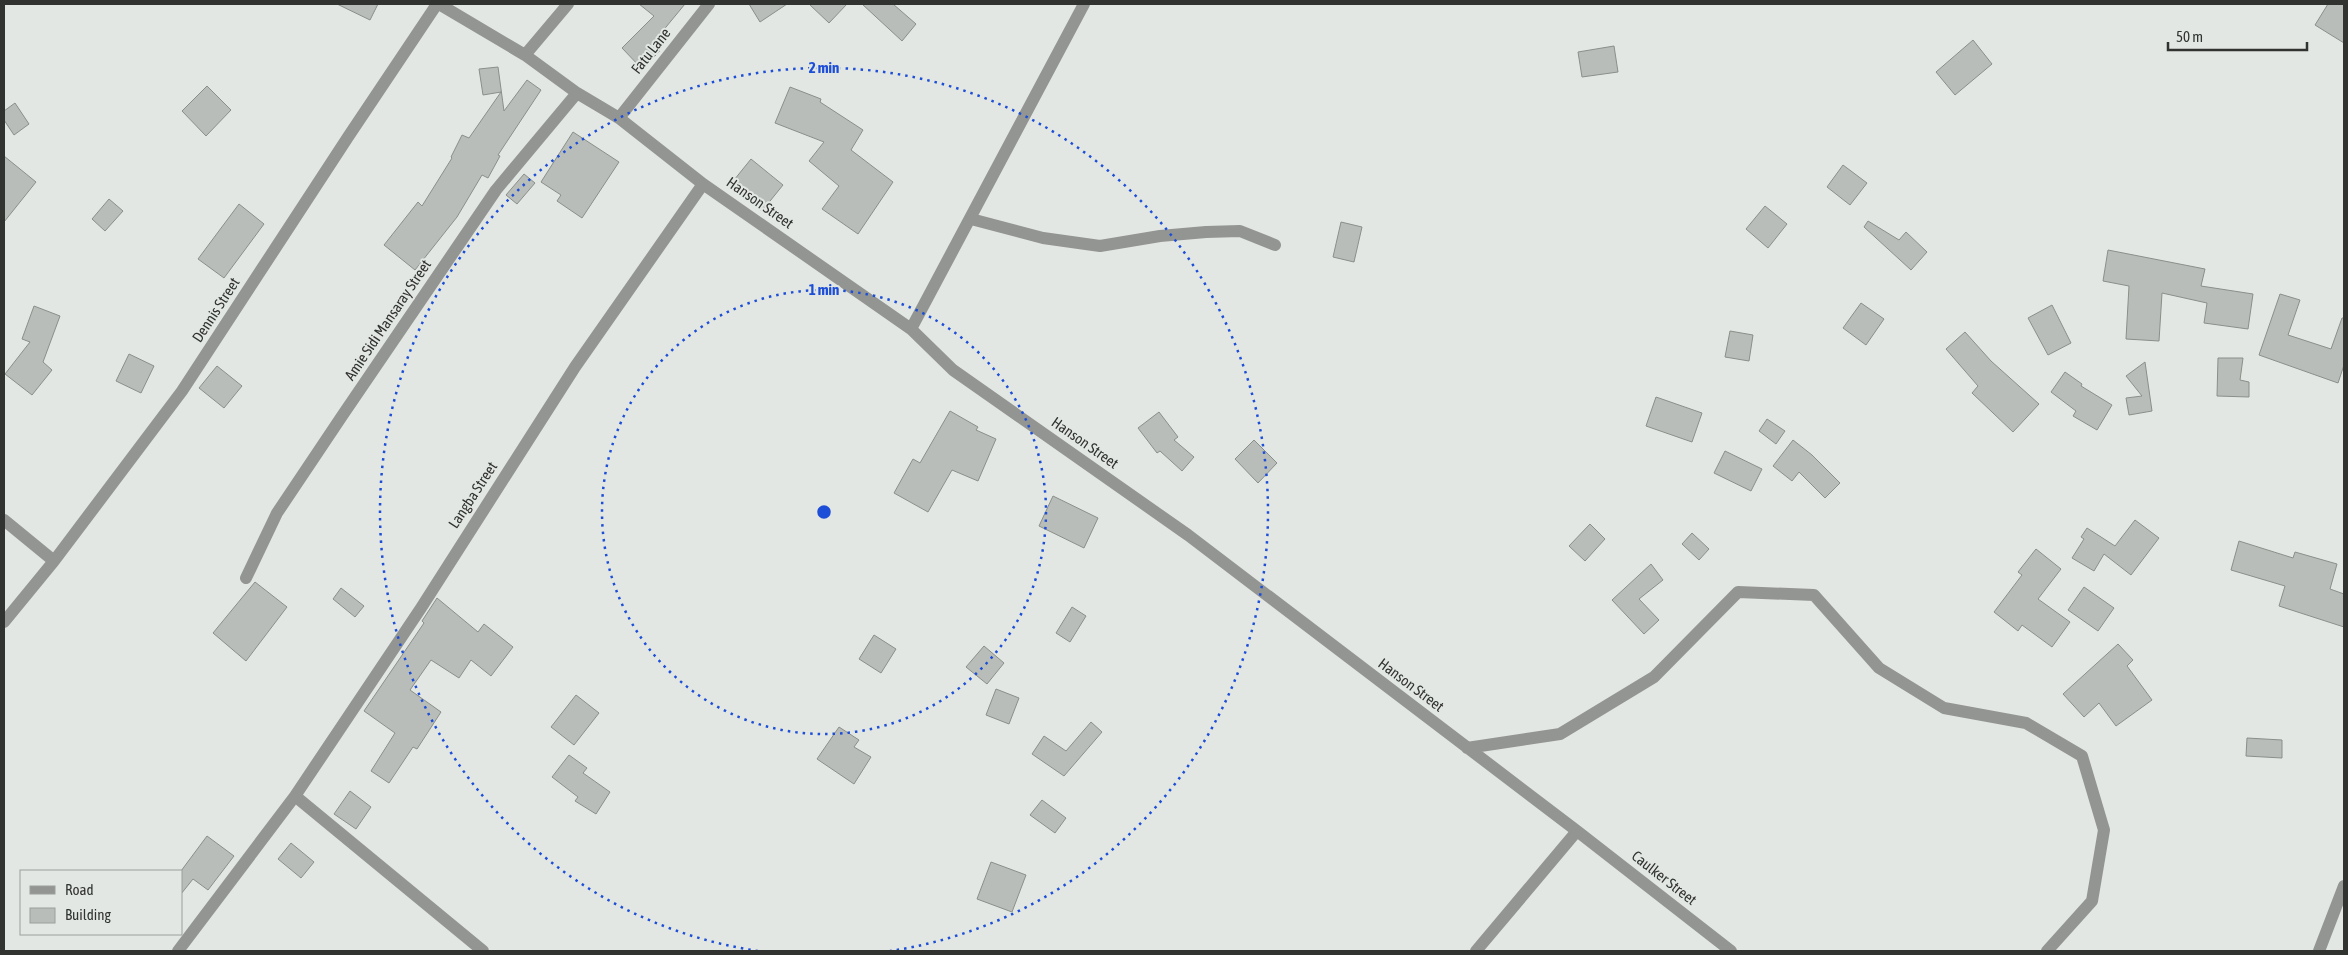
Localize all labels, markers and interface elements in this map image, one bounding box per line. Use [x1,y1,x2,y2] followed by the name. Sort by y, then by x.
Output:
[2168,20,2307,52] scale bar
[628,24,674,77] street label: Fatu Lane
[2176,28,2203,45] text: 50 m
[809,59,839,76] text: 2 min
[724,173,797,232] street label: Hanson Street
[341,256,434,383] street label: Amie Sidi Mansaray Street
[188,274,243,345] street label: Dennis Street
[809,281,839,298] text: 1 min
[1049,413,1122,472] street label: Hanson Street
[445,458,500,531] street label: Langba Street
[815,503,833,521] centre of rings
[1375,654,1447,715] street label: Hanson Street
[1629,847,1700,908] street label: Caulker Street
[20,870,182,935] legend
[65,881,94,898] text: Road
[65,906,111,923] text: Building

